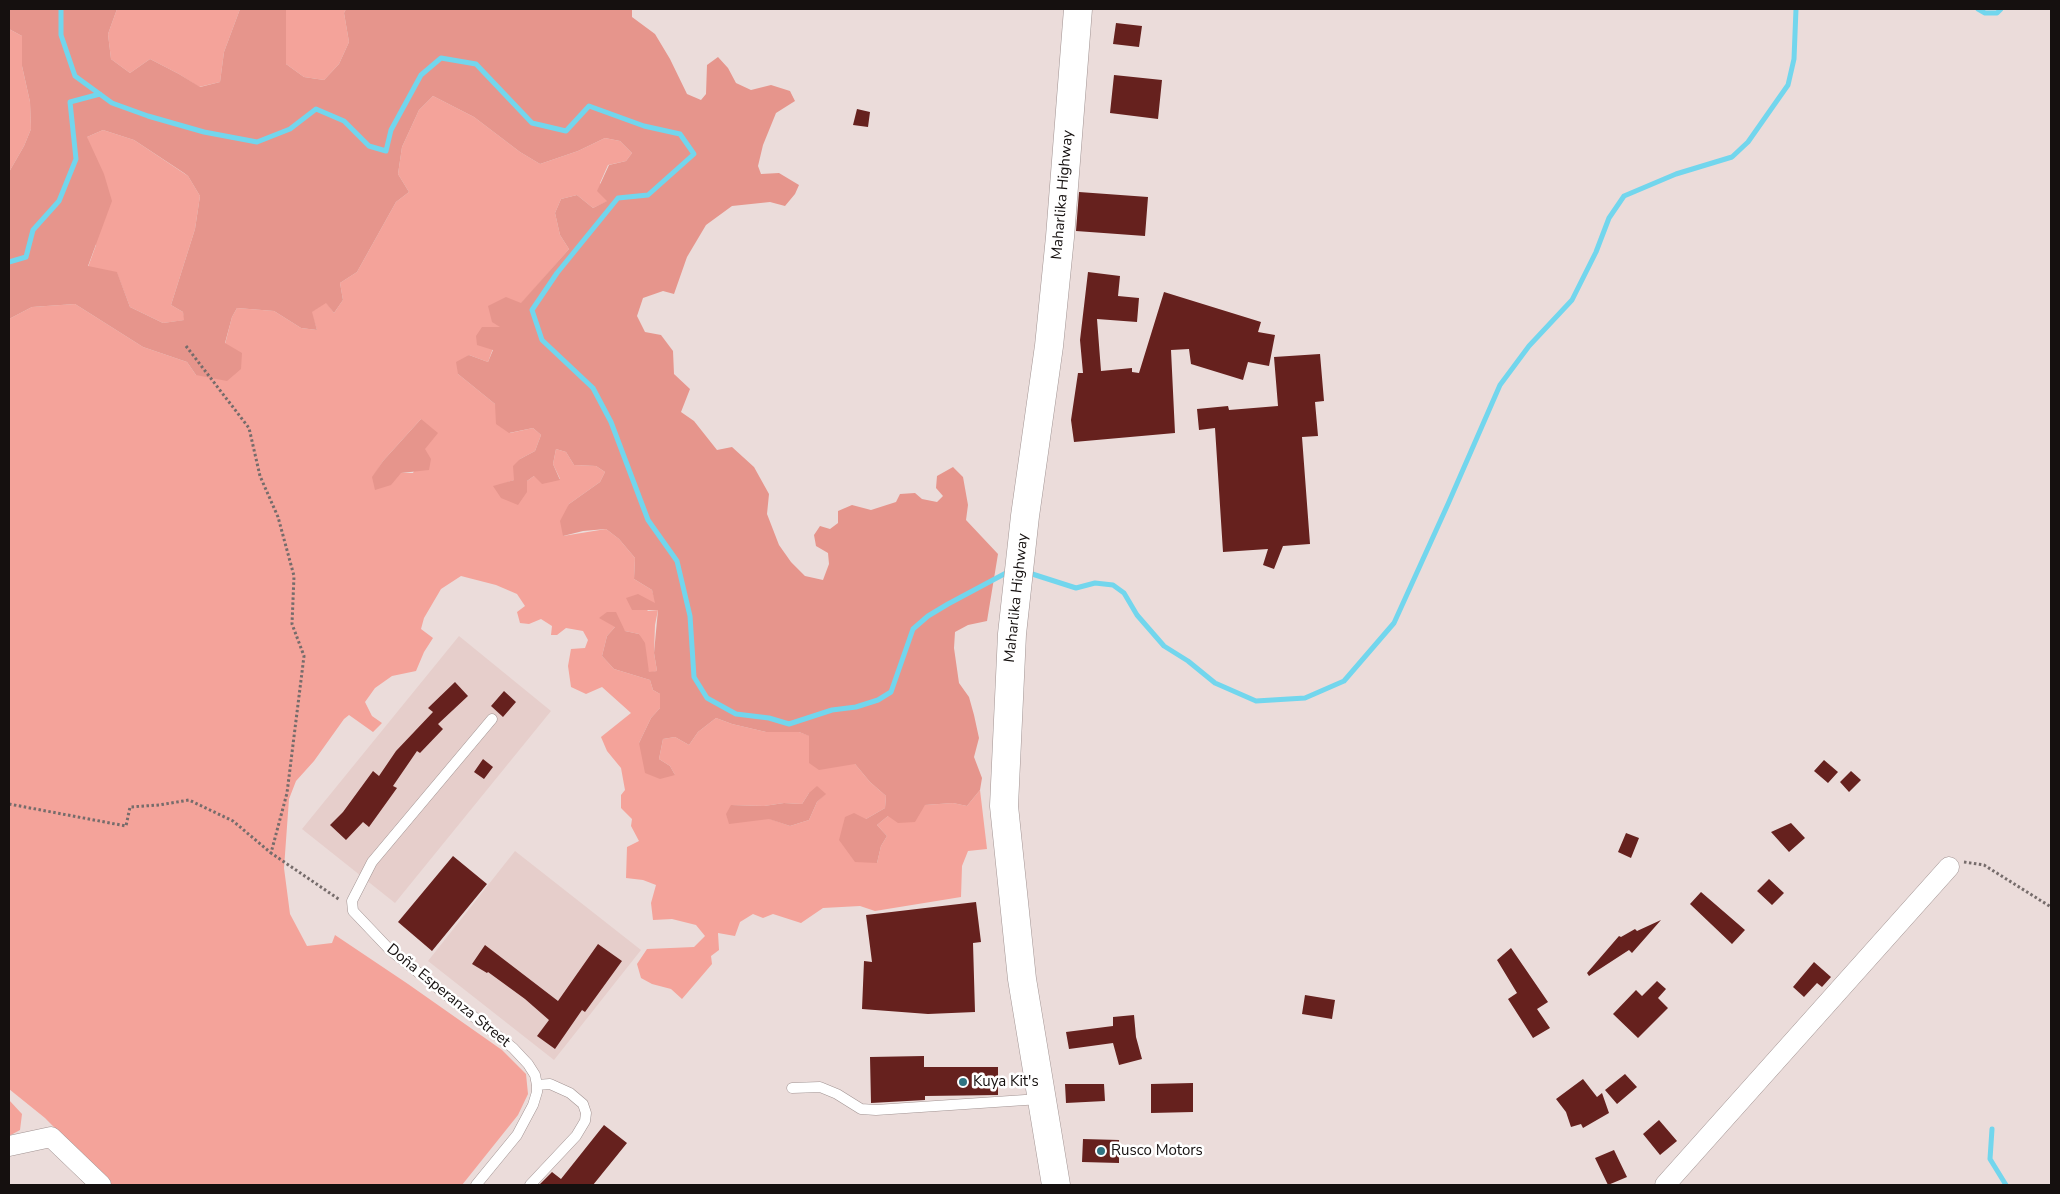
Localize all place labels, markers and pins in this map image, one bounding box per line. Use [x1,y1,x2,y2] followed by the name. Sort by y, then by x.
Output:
[973,1073,1039,1091] place label: Kuya Kit's
[957,1076,969,1088] marker: Kuya Kit's
[1111,1142,1203,1160] place label: Rusco Motors
[1095,1145,1107,1157] marker: Rusco Motors

